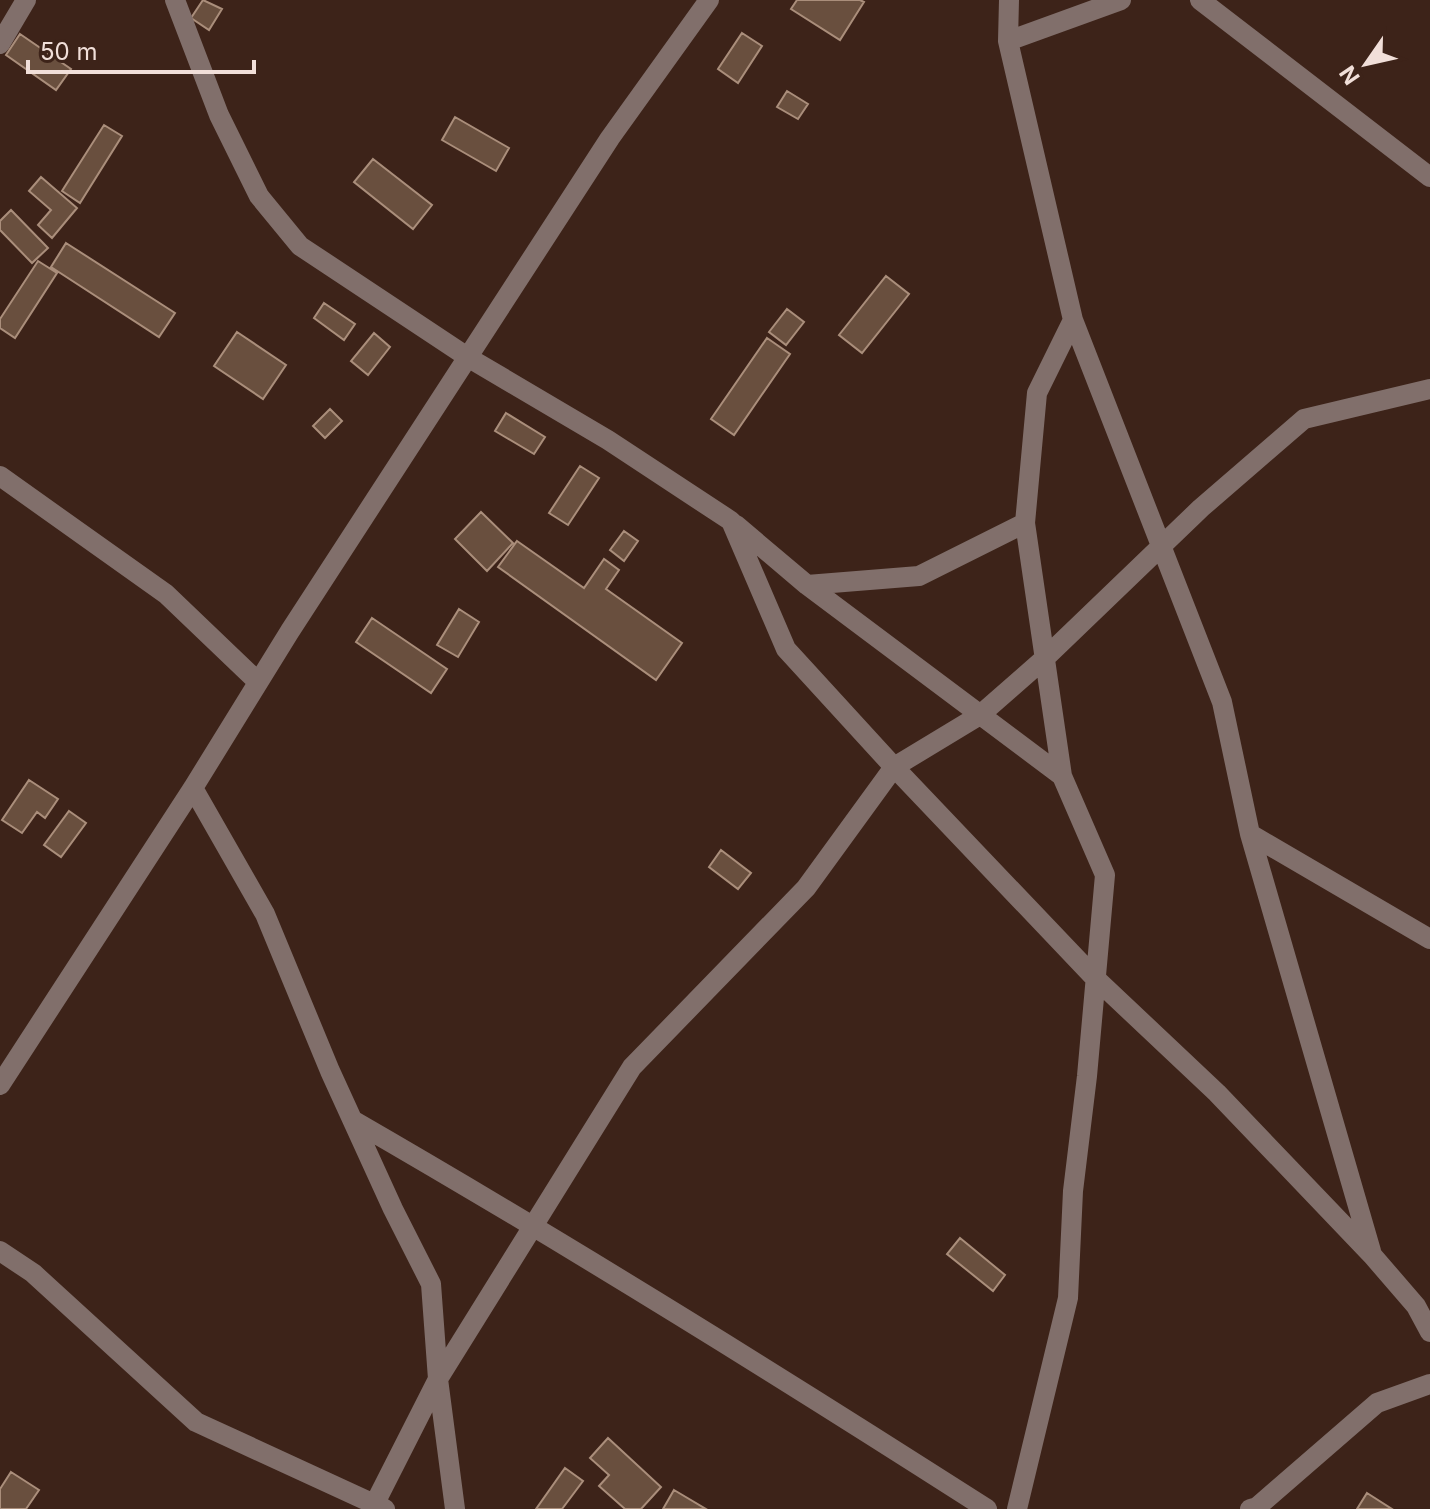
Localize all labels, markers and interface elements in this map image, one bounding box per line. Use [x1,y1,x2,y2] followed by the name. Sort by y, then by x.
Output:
[28,24,254,74] scale bar
[1326,24,1406,104] north arrow
[40,37,98,66] text: 50 m
[1334,61,1365,89] text: N

